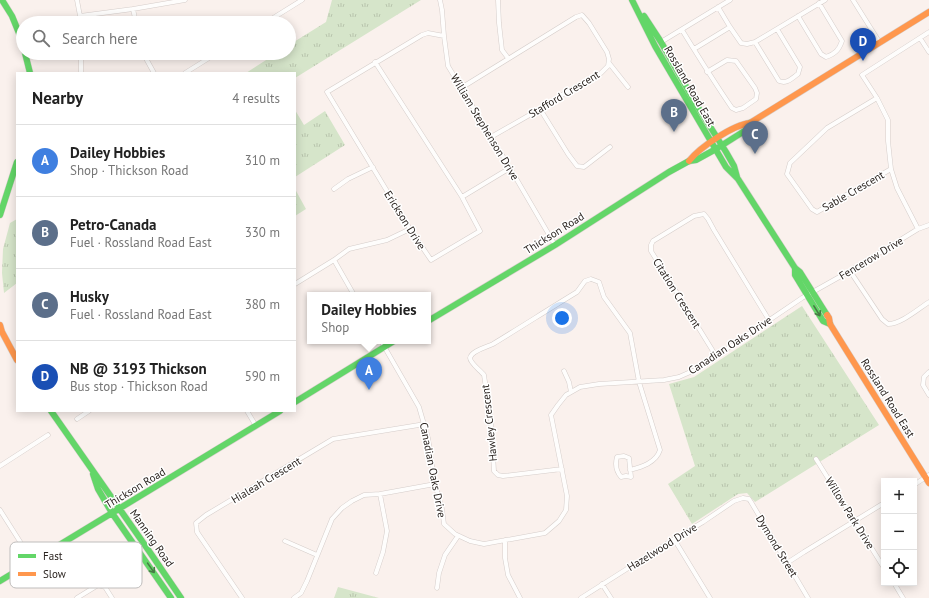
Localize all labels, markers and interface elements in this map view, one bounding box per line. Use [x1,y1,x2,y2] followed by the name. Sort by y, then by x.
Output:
[16,16,296,60] search box
[30,27,52,49] icon: search
[850,28,876,61] pin: D
[62,29,138,48] text: Search here
[661,43,719,129] street label: Rossland Road East
[526,67,602,121] street label: Stafford Crescent
[448,71,522,183] street label: William Stephenson Drive
[32,87,83,109] text: Nearby
[232,90,280,107] text: 4 results
[661,99,687,132] pin: B
[742,121,768,154] pin: C
[70,143,165,162] text: Dailey Hobbies
[41,152,49,169] text: A
[245,152,280,169] text: 310 m
[70,162,188,179] text: Shop · Thickson Road
[820,168,887,214] street label: Sable Crescent
[381,188,429,252] street label: Erickson Drive
[521,209,587,257] street label: Thickson Road
[70,215,156,234] text: Petro-Canada
[41,224,49,241] text: B
[245,224,280,241] text: 330 m
[836,233,906,283] street label: Fencerow Drive
[70,234,212,251] text: Fuel · Rossland Road East
[650,255,704,331] street label: Citation Crescent
[70,287,109,306] text: Husky
[307,292,431,344] popup
[41,296,49,313] text: C
[245,296,280,313] text: 380 m
[321,300,417,319] text: Dailey Hobbies
[814,305,822,317] one-way arrow
[70,306,212,323] text: Fuel · Rossland Road East
[552,308,572,328] your location
[686,313,775,377] street label: Canadian Oaks Drive
[321,319,349,336] text: Shop
[858,356,918,440] street label: Rossland Road East
[356,357,382,390] pin: A
[70,359,207,378] text: NB @ 3193 Thickson
[41,368,49,385] text: D
[245,368,280,385] text: 590 m
[70,378,208,395] text: Bus stop · Thickson Road
[478,384,500,462] street label: Hawley Crescent
[417,421,449,519] street label: Canadian Oaks Drive
[228,453,304,506] street label: Hialeah Crescent
[102,464,168,512] street label: Thickson Road
[822,474,878,552] street label: Willow Park Drive
[881,478,917,586] map controls
[881,478,917,514] button: +
[127,506,177,570] street label: Manning Road
[753,512,801,580] street label: Dymond Street
[881,514,917,550] button: −
[625,520,700,574] street label: Hazelwood Drive
[10,542,142,588] legend
[43,549,63,563] text: Fast
[881,550,917,586] button: locate
[147,563,155,574] one-way arrow
[43,567,66,581] text: Slow

